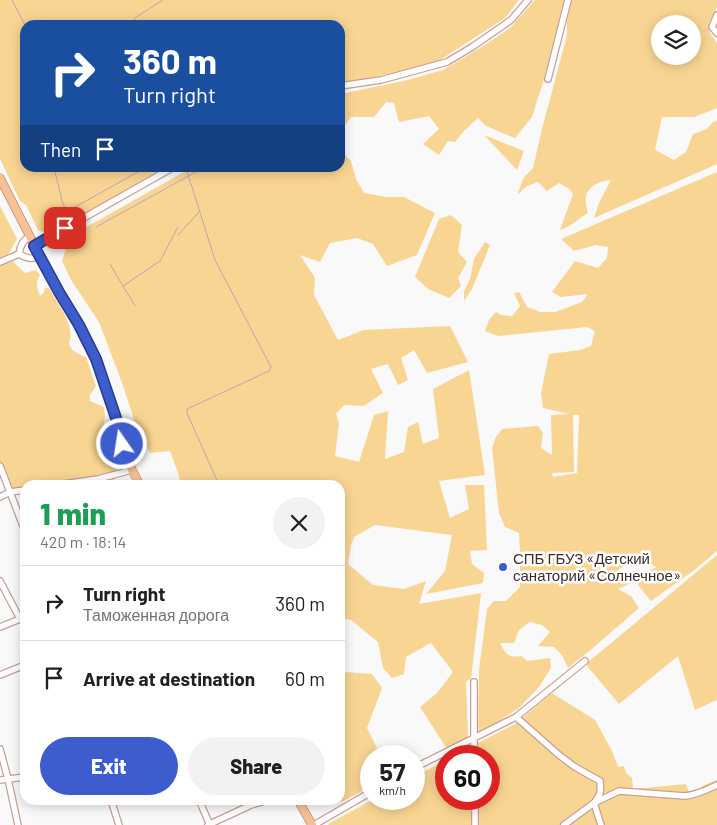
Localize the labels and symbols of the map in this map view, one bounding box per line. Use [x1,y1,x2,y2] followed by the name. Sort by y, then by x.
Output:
[44,207,86,249] pin
[95,417,147,469] position arrow
[513,549,681,584] place label: СПБ ГБУЗ «Детский санаторий «Солнечное»
[497,561,509,573] marker: СПБ ГБУЗ «Детский санаторий «Солнечное»
[435,745,500,810] speed limit sign: 60

